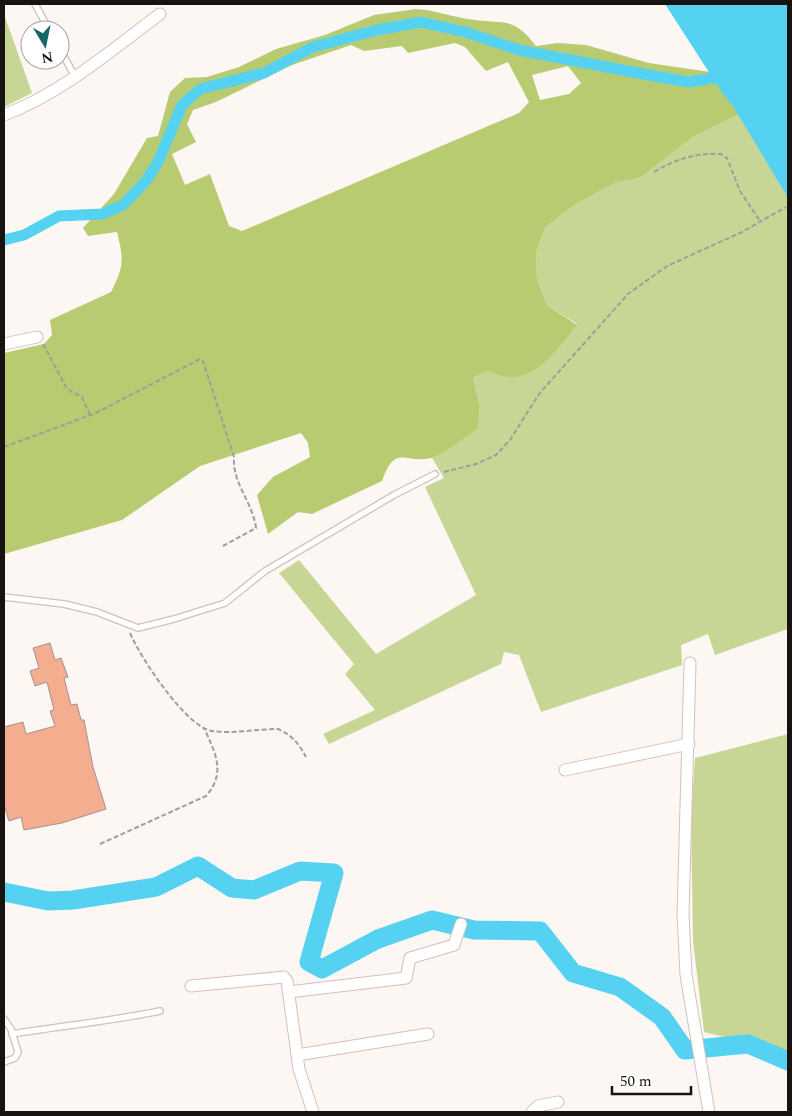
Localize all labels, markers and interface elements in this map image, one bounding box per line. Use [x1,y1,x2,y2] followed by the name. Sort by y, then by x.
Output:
[20,20,70,70] north arrow
[40,46,55,69] text: N
[612,1064,691,1096] scale bar
[620,1070,652,1093] text: 50 m

